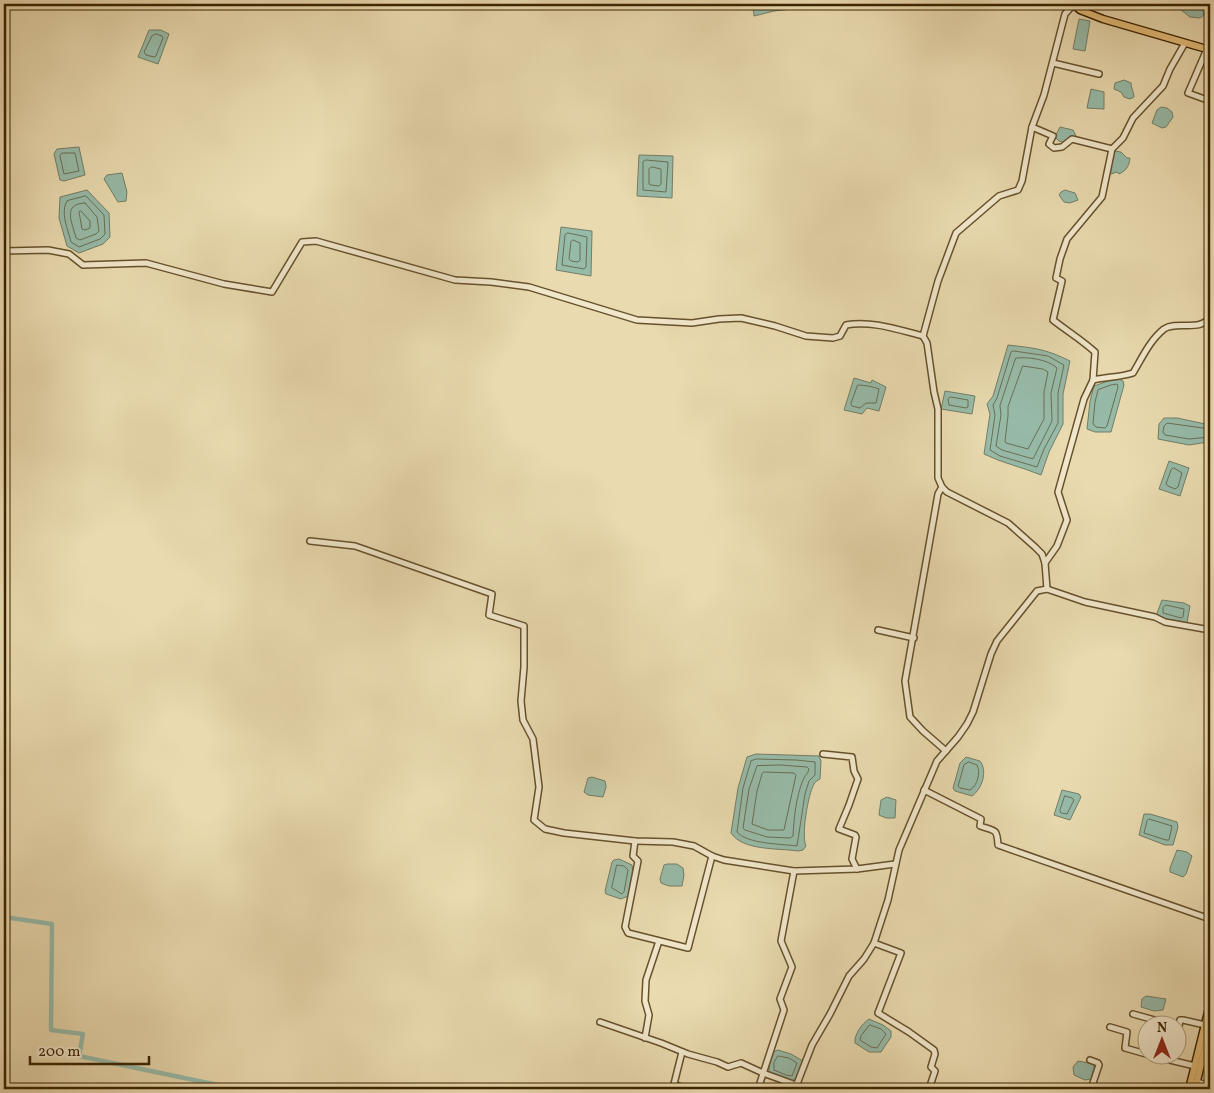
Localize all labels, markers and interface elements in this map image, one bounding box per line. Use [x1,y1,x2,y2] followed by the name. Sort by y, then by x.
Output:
[1136,1016,1186,1066] north arrow
[1157,1019,1167,1038] text: N
[30,1033,149,1065] scale bar
[38,1042,81,1063] text: 200 m

